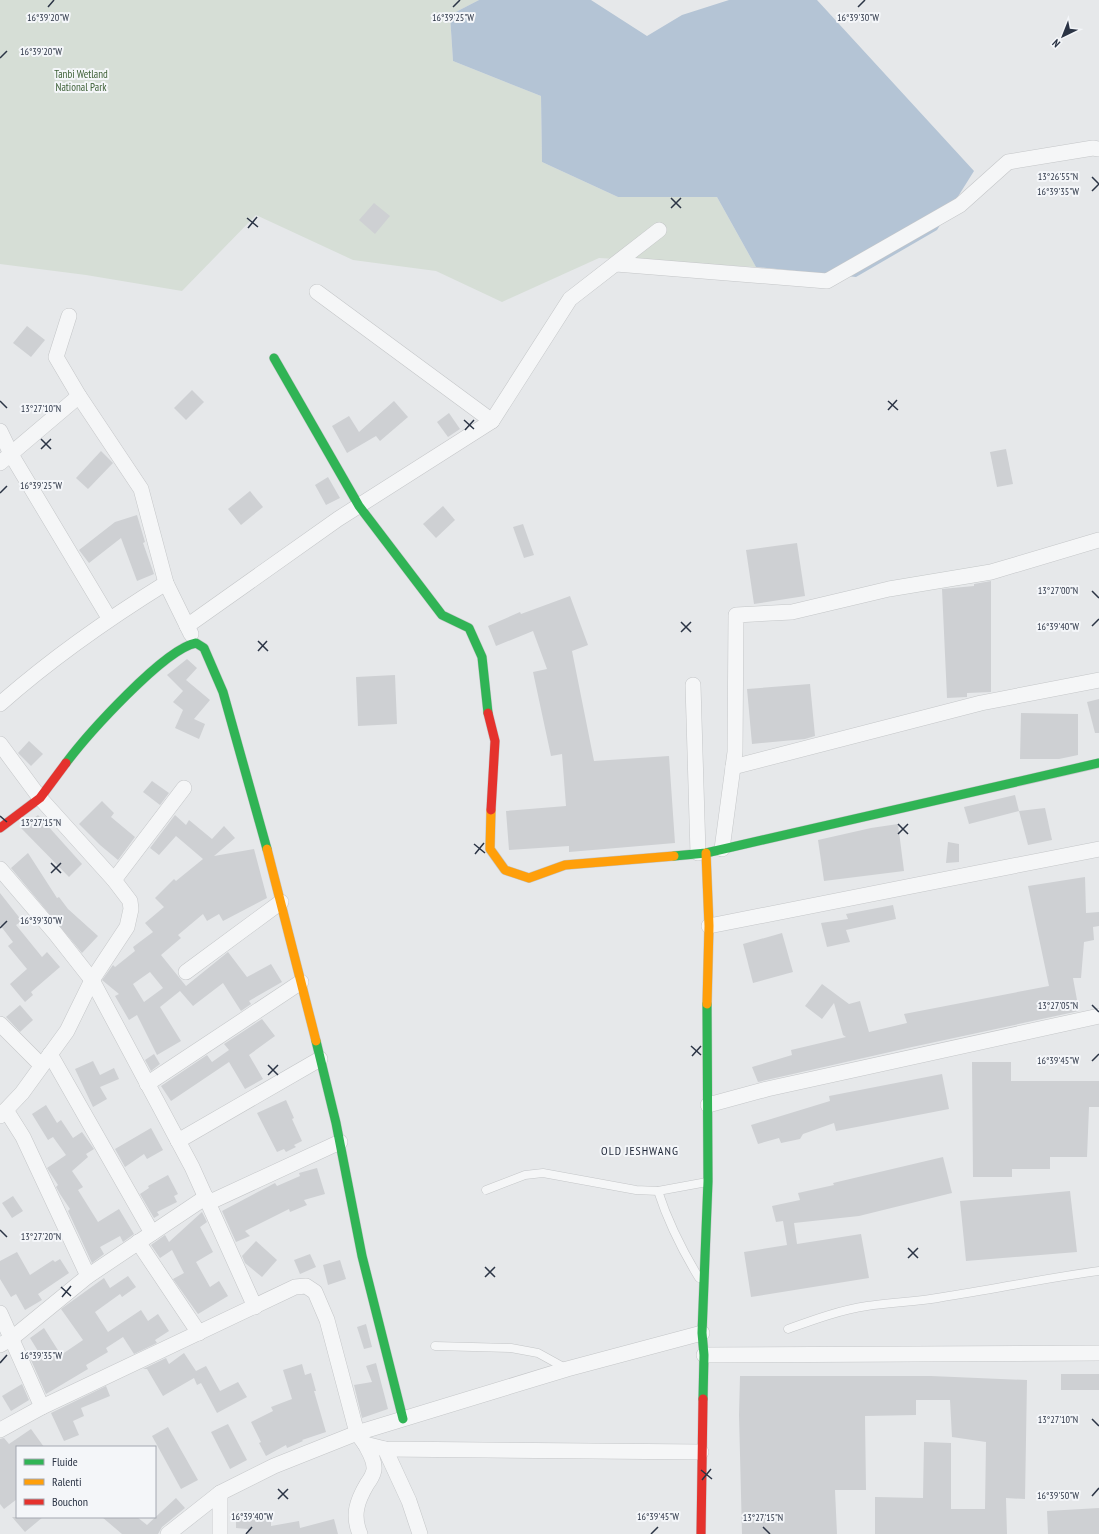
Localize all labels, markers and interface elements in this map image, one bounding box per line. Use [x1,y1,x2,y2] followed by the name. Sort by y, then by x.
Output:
[27,11,69,24] text: 16°39'20"W
[432,11,474,24] text: 16°39'25"W
[837,11,879,24] text: 16°39'30"W
[1043,16,1083,56] north arrow
[1049,36,1063,50] text: N
[20,45,62,58] text: 16°39'20"W
[54,67,108,94] park label: Tanbi Wetland National Park
[1038,170,1078,183] text: 13°26'55"N
[1037,185,1079,198] text: 16°39'35"W
[21,402,61,415] text: 13°27'10"N
[20,479,62,492] text: 16°39'25"W
[1038,584,1078,597] text: 13°27'00"N
[1037,620,1079,633] text: 16°39'40"W
[21,816,61,829] text: 13°27'15"N
[20,914,62,927] text: 16°39'30"W
[1038,999,1078,1012] text: 13°27'05"N
[1037,1054,1079,1067] text: 16°39'45"W
[601,1143,679,1158] district label: OLD JESHWANG
[21,1230,61,1243] text: 13°27'20"N
[20,1349,62,1362] text: 16°39'35"W
[1038,1413,1078,1426] text: 13°27'10"N
[16,1446,156,1518] legend
[52,1454,78,1469] text: Fluide
[52,1474,81,1489] text: Ralenti
[1037,1489,1079,1502] text: 16°39'50"W
[52,1494,88,1509] text: Bouchon
[231,1510,273,1523] text: 16°39'40"W
[637,1510,679,1523] text: 16°39'45"W
[743,1511,783,1524] text: 13°27'15"N

